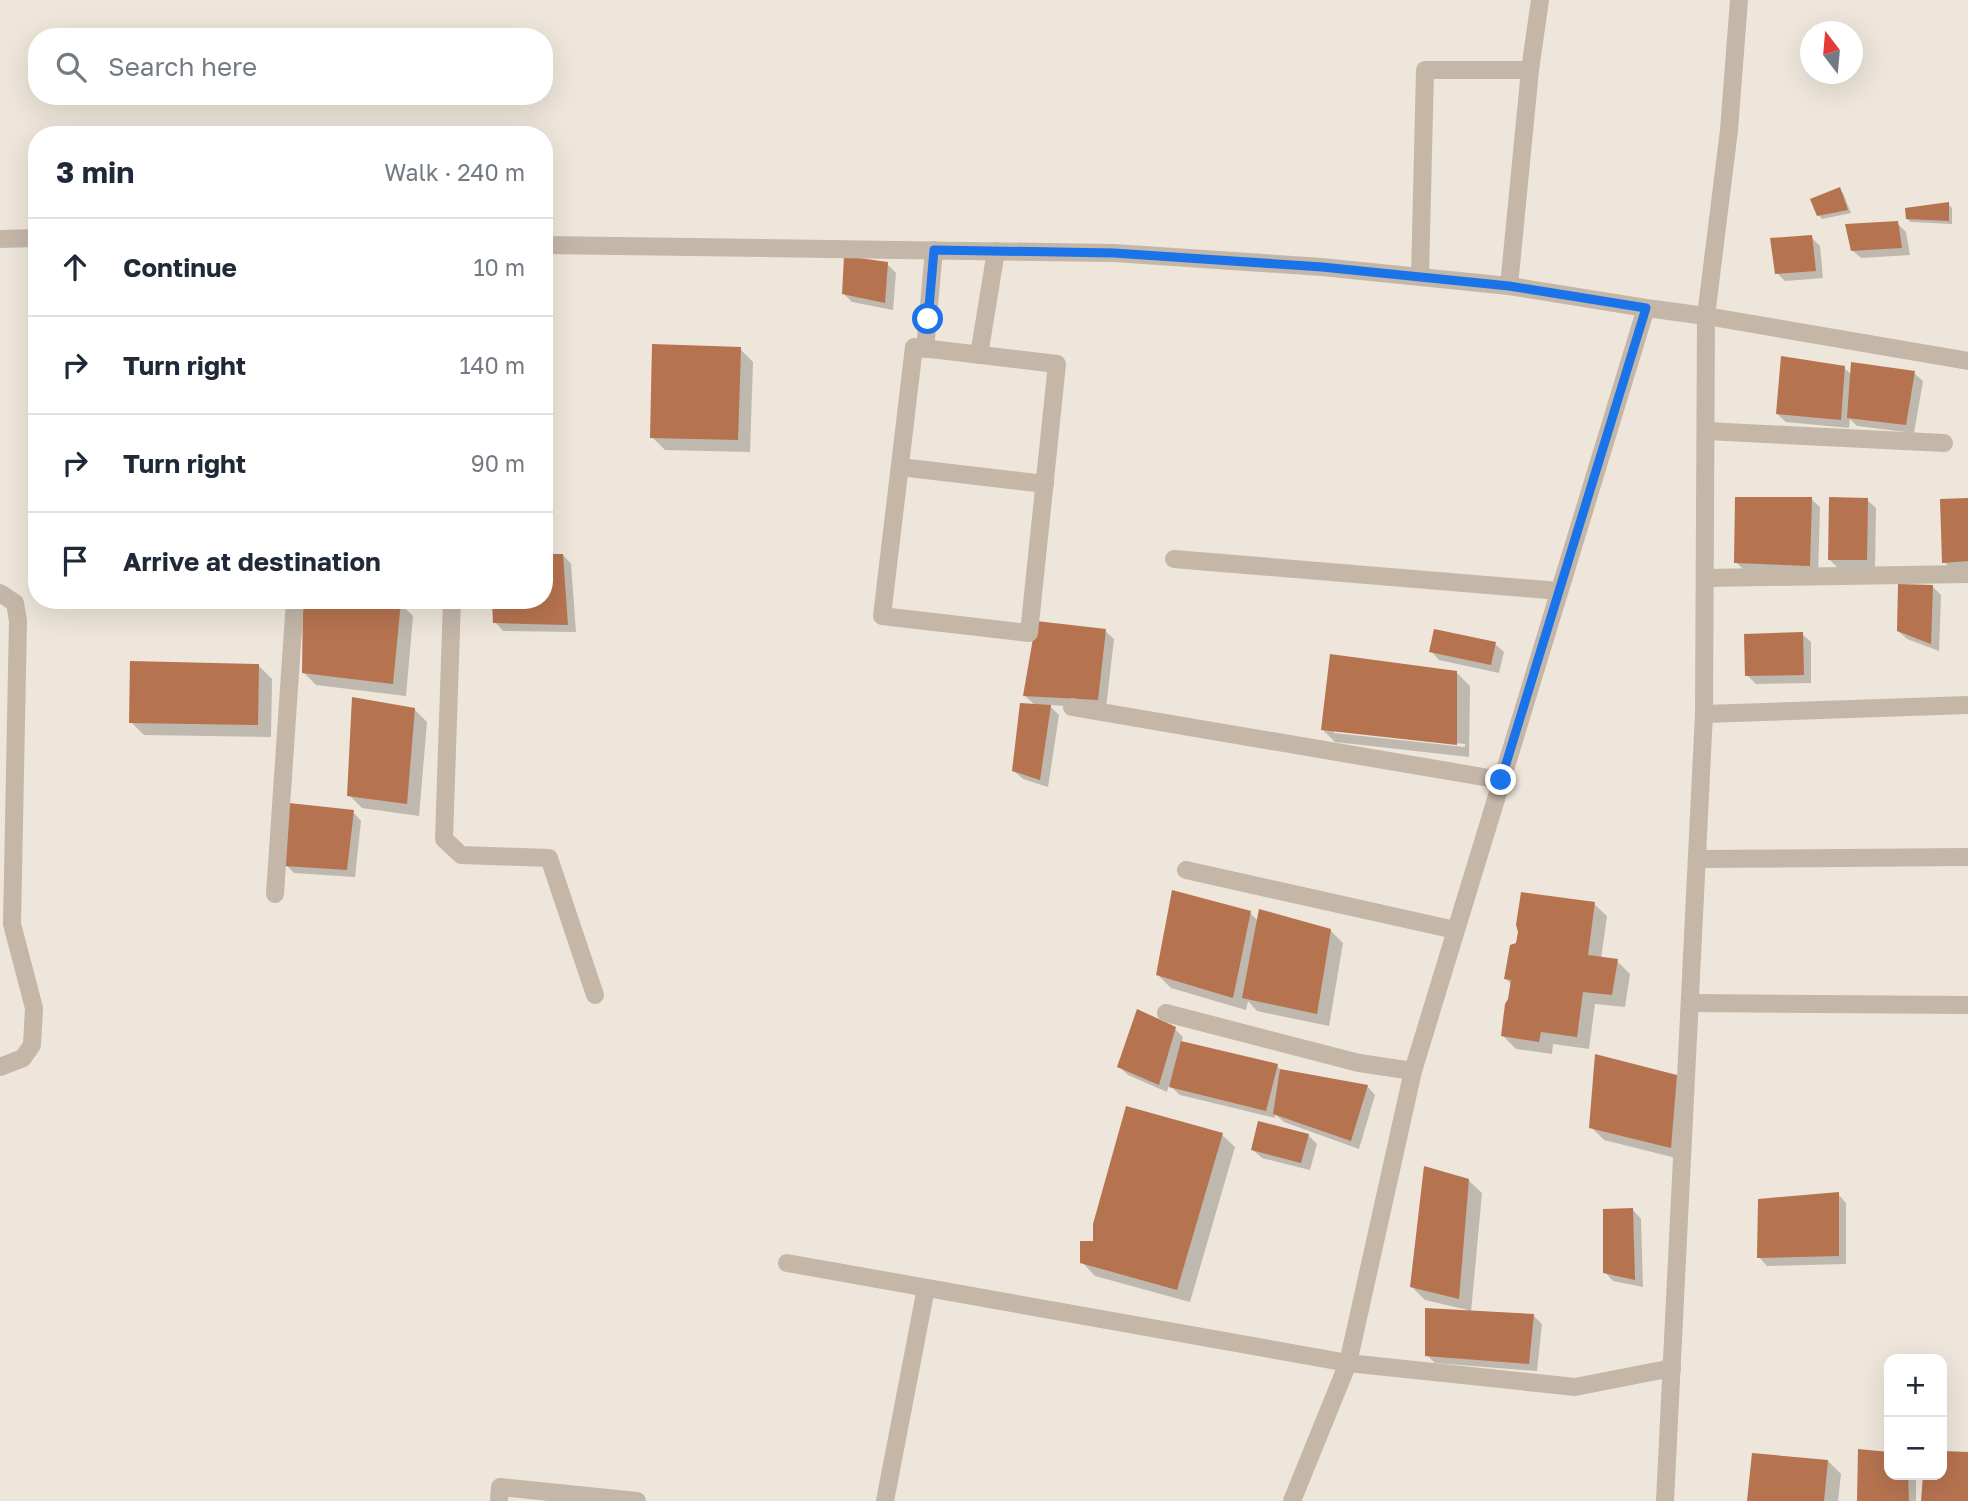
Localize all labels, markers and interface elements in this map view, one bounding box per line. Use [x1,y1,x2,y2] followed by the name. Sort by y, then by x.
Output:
[1800,21,1863,84] north arrow
[28,28,553,105] search box
[52,48,90,86] icon: search
[108,51,257,82] text: Search here
[56,154,134,190] text: 3 min
[384,158,525,186] text: Walk · 240 m
[56,248,94,286] icon: ahead
[123,252,237,283] text: Continue
[473,253,525,281] text: 10 m
[912,303,943,334] route start
[56,346,94,384] icon: right
[123,350,246,381] text: Turn right
[459,351,525,379] text: 140 m
[56,444,94,482] icon: right
[123,448,246,479] text: Turn right
[471,449,525,477] text: 90 m
[56,542,94,580] icon: arrive
[123,546,381,577] text: Arrive at destination
[1485,764,1516,795] route end
[1884,1354,1947,1480] map controls
[1884,1354,1947,1417] button: +
[1884,1417,1947,1480] button: −

